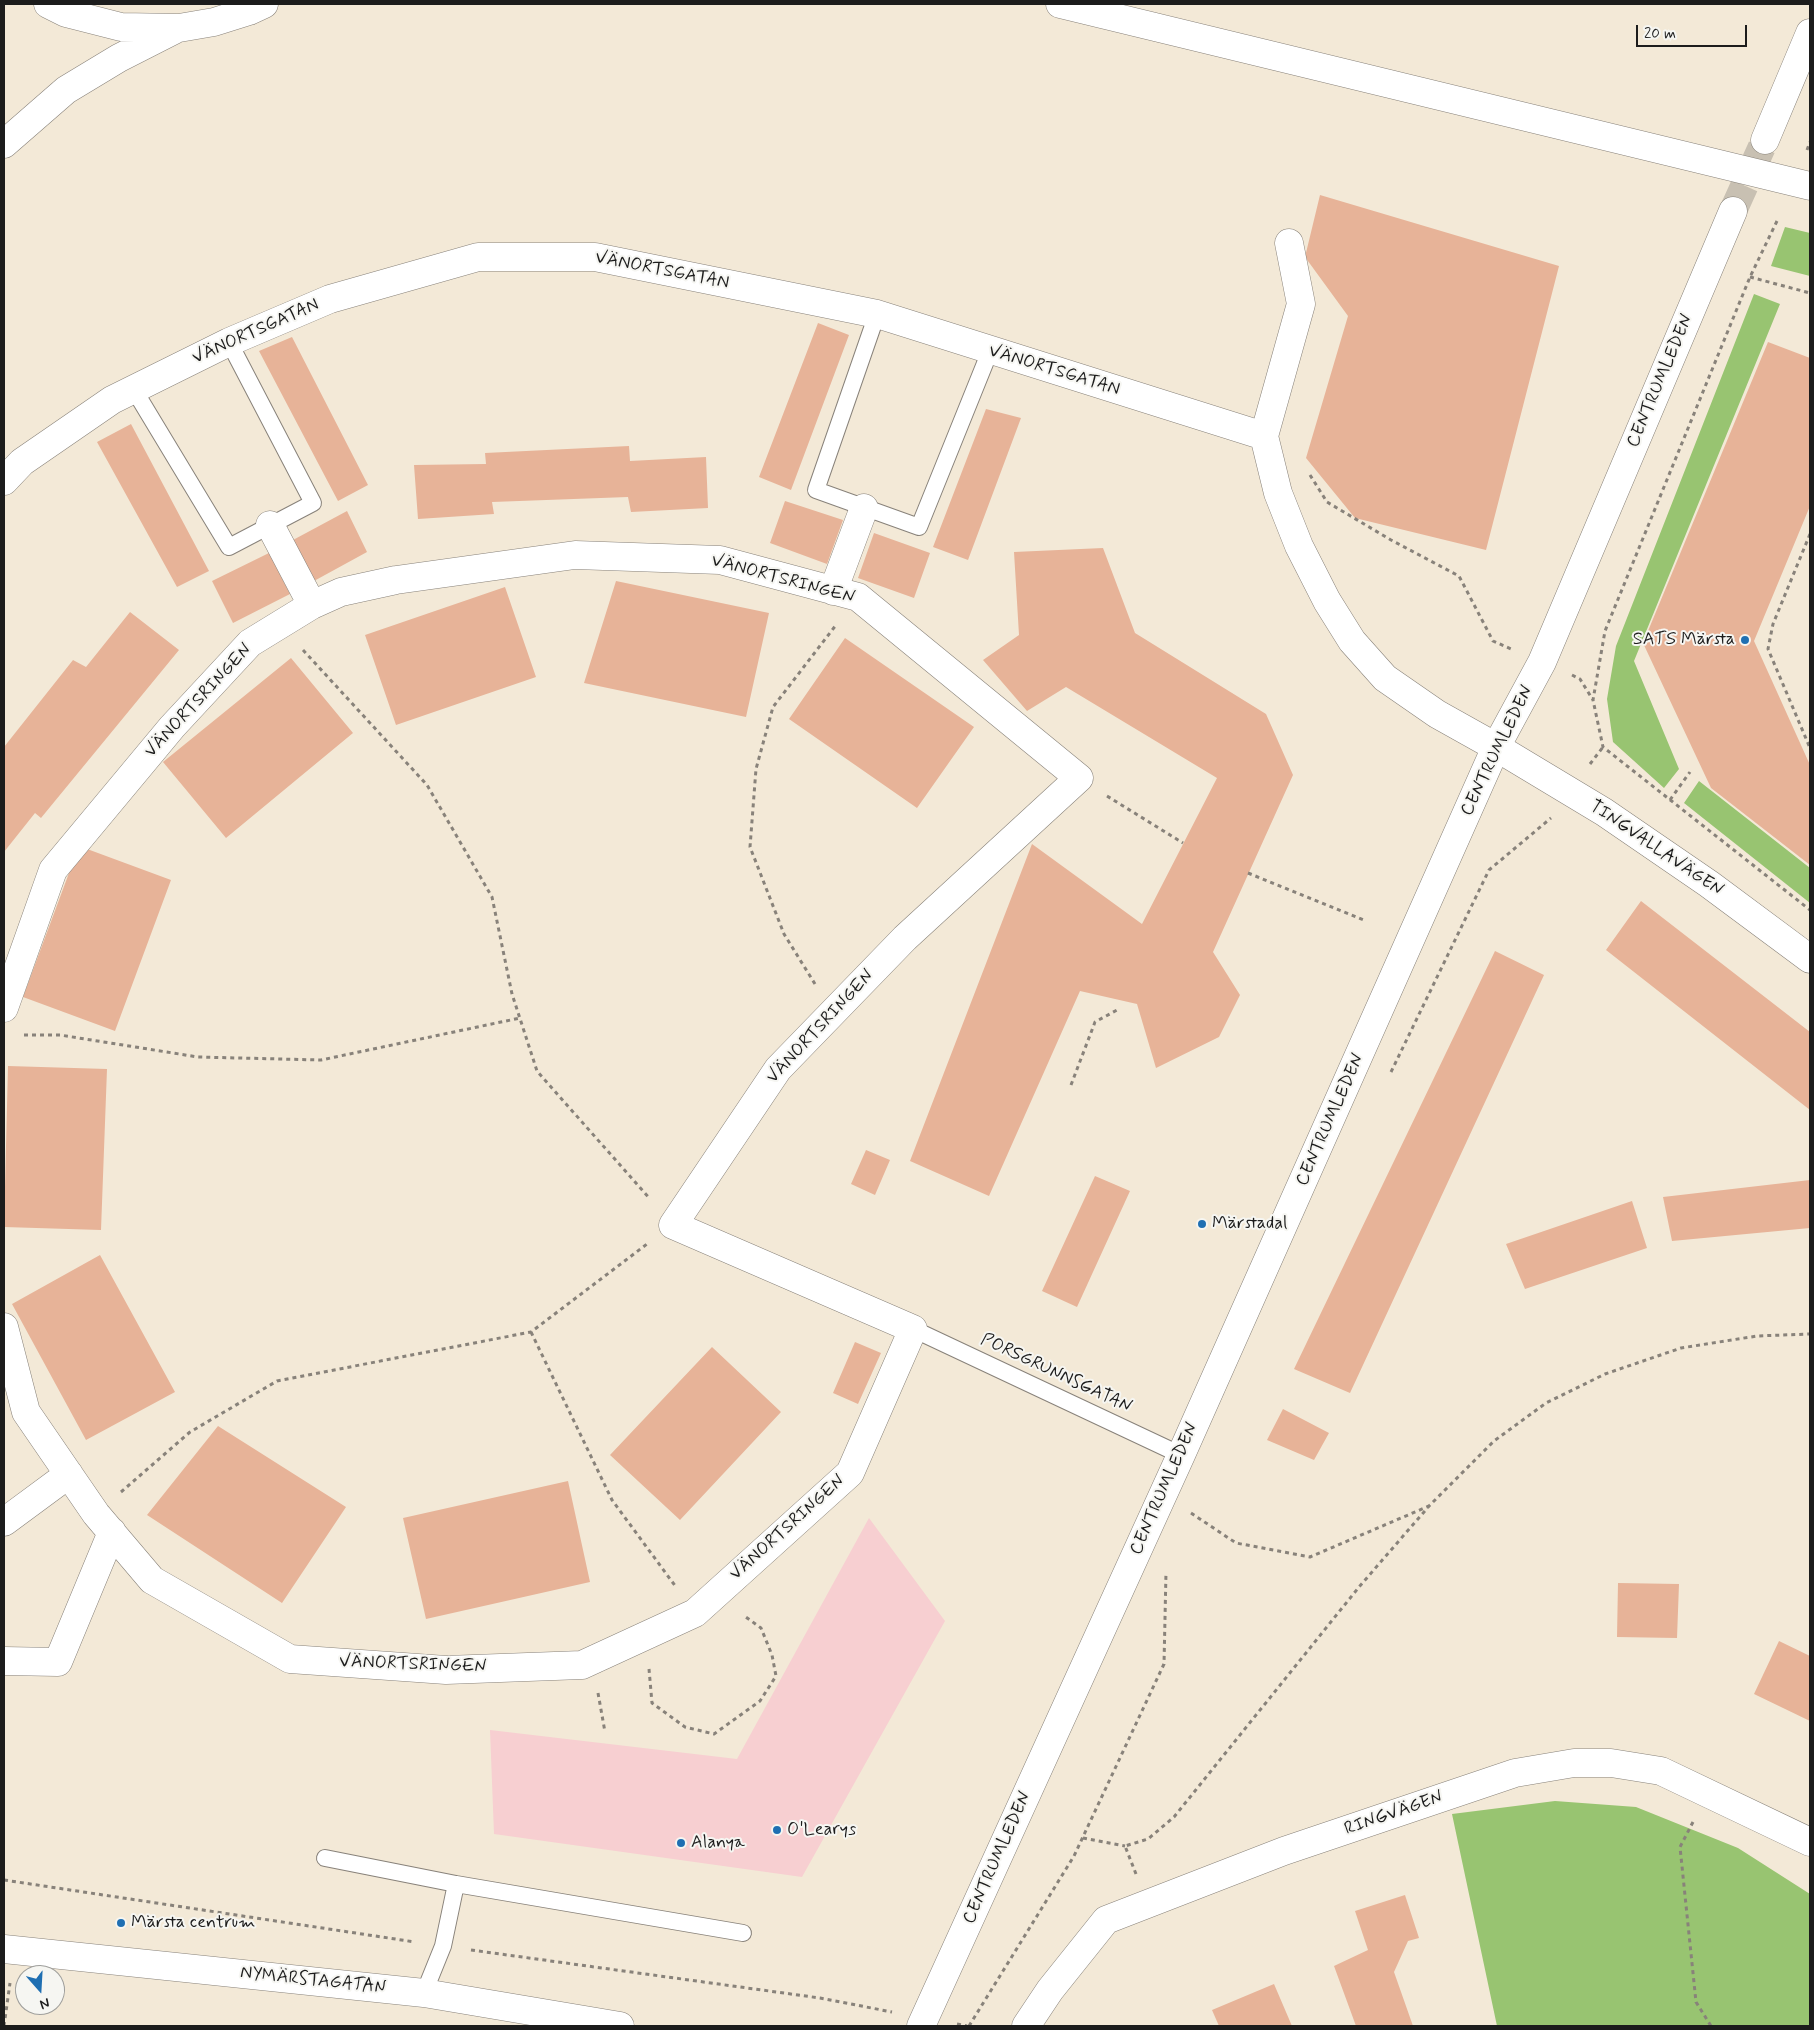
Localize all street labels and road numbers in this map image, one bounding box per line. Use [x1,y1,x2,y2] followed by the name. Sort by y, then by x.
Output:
[593,247,731,295] street label: VÄNORTSGATAN
[189,294,323,370] street label: VÄNORTSGATAN
[1623,311,1699,451] street label: CENTRUMLEDEN
[986,341,1122,401] street label: VÄNORTSGATAN
[709,550,857,610] street label: VÄNORTSRINGEN
[141,640,257,762] street label: VÄNORTSRINGEN
[1457,682,1539,820] street label: CENTRUMLEDEN
[1585,796,1727,902] street label: TINGVALLAVÄGEN
[763,966,879,1088] street label: VÄNORTSRINGEN
[1292,1050,1370,1190] street label: CENTRUMLEDEN
[977,1329,1135,1419] street label: PORSGRUNNSGATAN
[1126,1419,1204,1559] street label: CENTRUMLEDEN
[726,1471,850,1585] street label: VÄNORTSRINGEN
[339,1652,487,1678] street label: VÄNORTSRINGEN
[1342,1787,1446,1841] street label: RINGVÄGEN
[959,1788,1037,1928] street label: CENTRUMLEDEN
[239,1963,387,1999] street label: NYMÄRSTAGATAN

